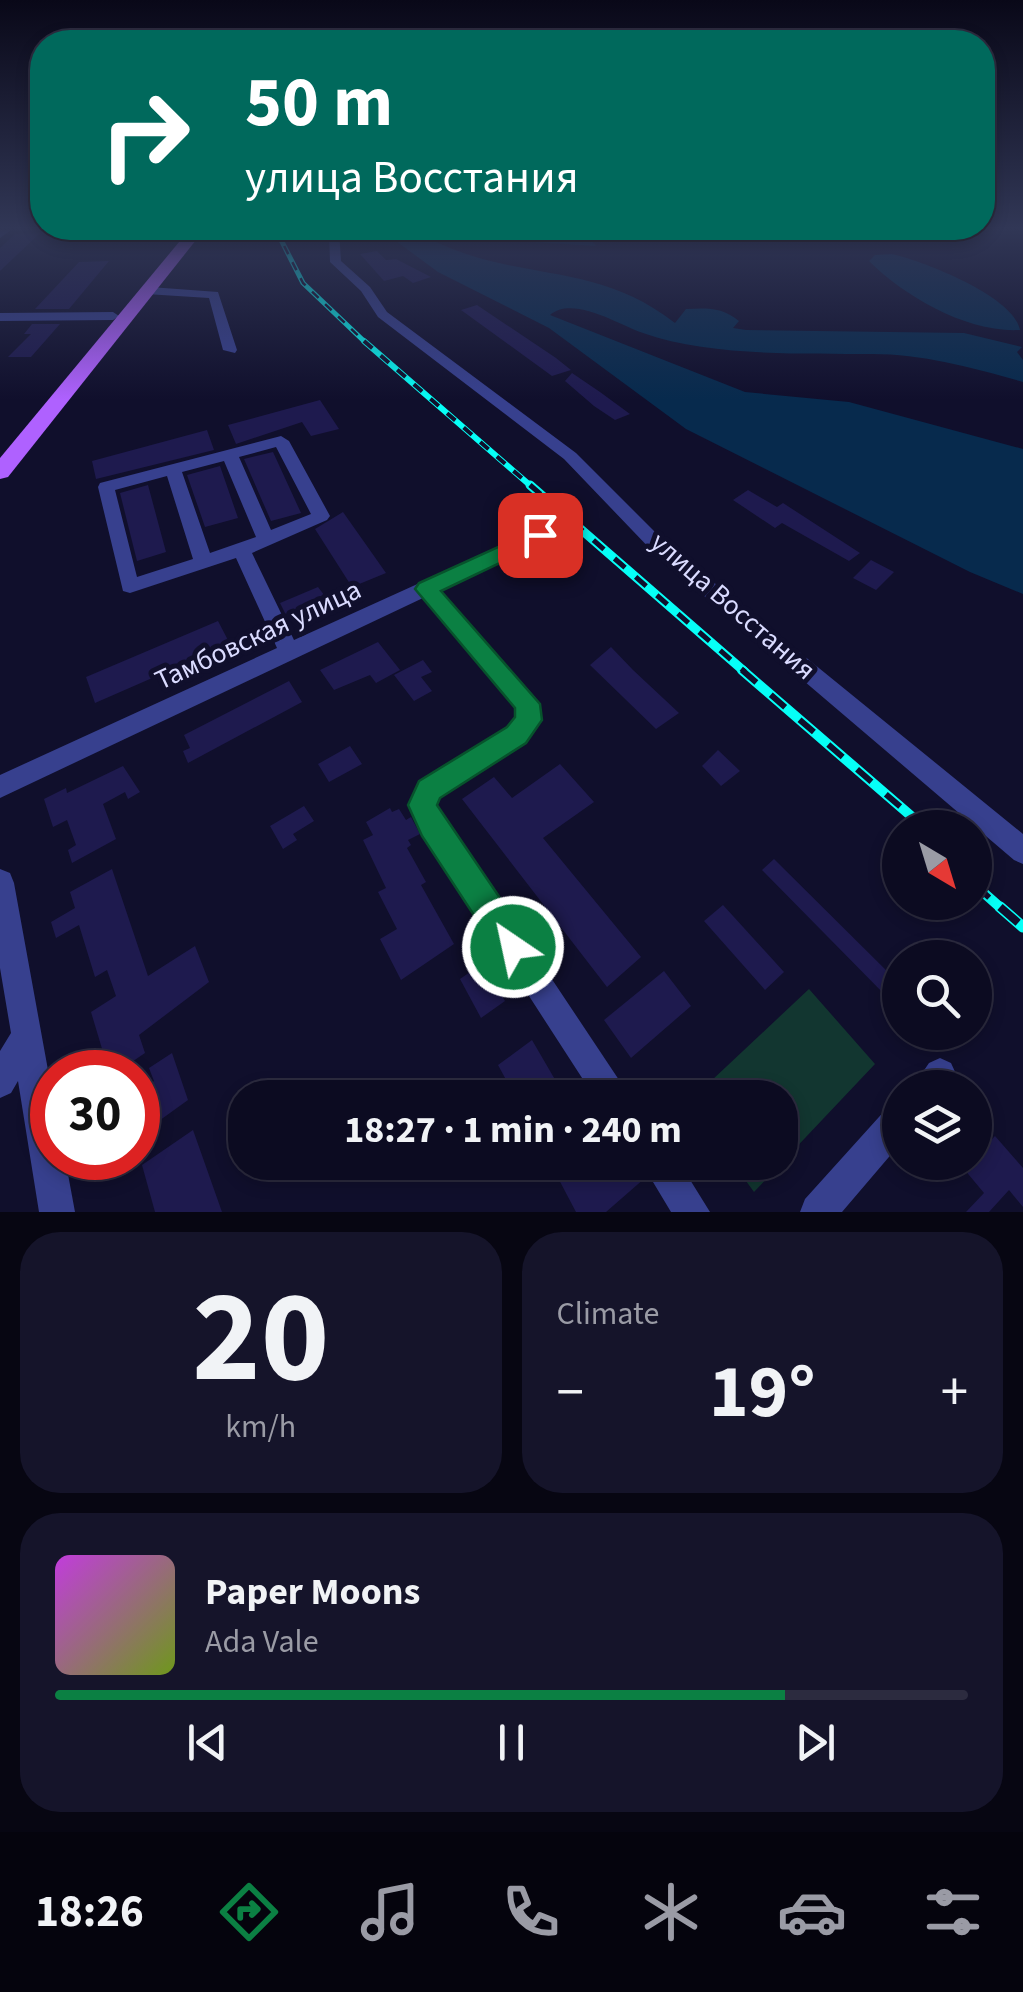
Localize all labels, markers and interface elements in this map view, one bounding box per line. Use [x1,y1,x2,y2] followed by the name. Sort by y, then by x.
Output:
[245,53,393,153] text: 50 m
[80,70,210,200] icon: right
[245,146,579,210] text: улица Восстания
[498,493,583,578] pin
[513,508,568,563] icon: arrive
[642,523,824,689] street label: улица Восстания
[148,570,368,700] street label: Тамбовская улица
[882,810,992,920] north arrow
[882,810,992,1180] map controls
[461,895,565,999] position arrow
[882,940,992,1050] button: search
[30,1050,160,1180] speed limit sign: 30
[882,1070,992,1180] button: layers
[344,1103,682,1157] text: 18:27 · 1 min · 240 m
[192,1246,329,1431] text: 20
[557,1291,659,1337] text: Climate
[709,1339,816,1446] text: 19°
[557,1354,584,1432] text: −
[941,1354,968,1432] text: +
[225,1404,296,1450] text: km/h
[205,1565,420,1619] text: Paper Moons
[205,1619,319,1665] text: Ada Vale
[180,1715,235,1770] icon: previous
[484,1715,539,1770] icon: pause
[788,1715,843,1770] icon: next
[214,1877,284,1947] icon: directions
[355,1877,425,1947] icon: music
[496,1877,566,1947] icon: phone
[636,1877,706,1947] icon: climate
[777,1877,847,1947] icon: car
[918,1877,988,1947] icon: filters
[35,1880,144,1944] text: 18:26

